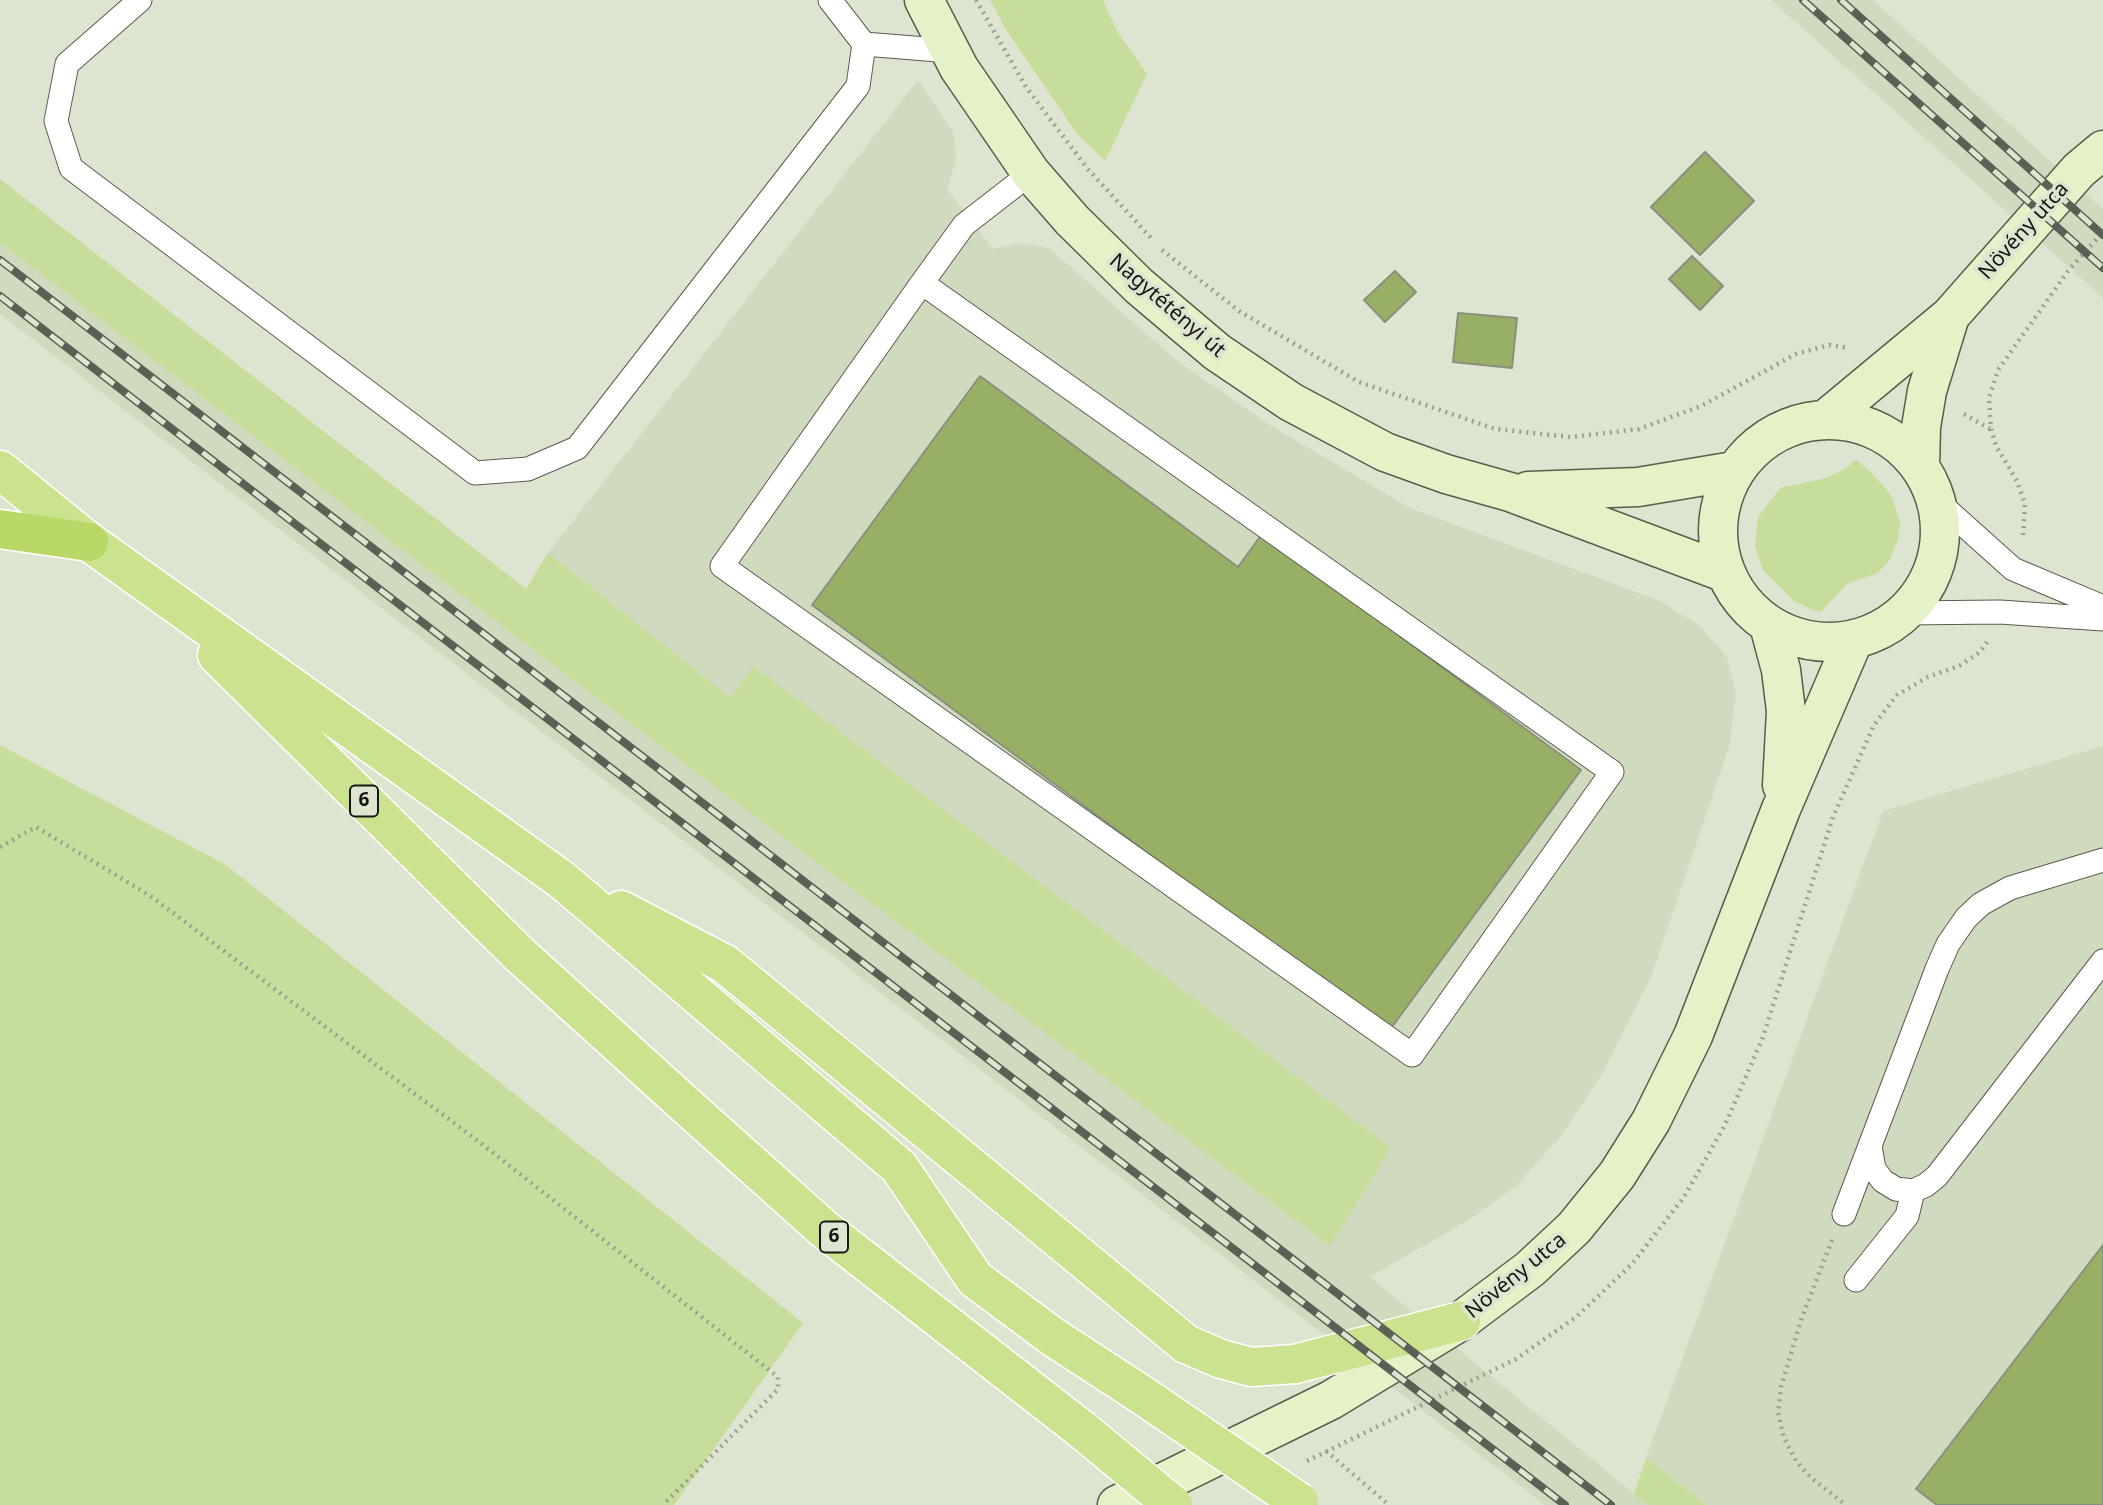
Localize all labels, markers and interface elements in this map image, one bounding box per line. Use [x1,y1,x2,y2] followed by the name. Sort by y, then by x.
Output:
[1974,177,2074,285] street label: Növény utca
[1104,249,1230,363] street label: Nagytétényi út
[350,786,378,816] road number: 6
[820,1222,848,1252] road number: 6
[1461,1228,1571,1324] street label: Növény utca

